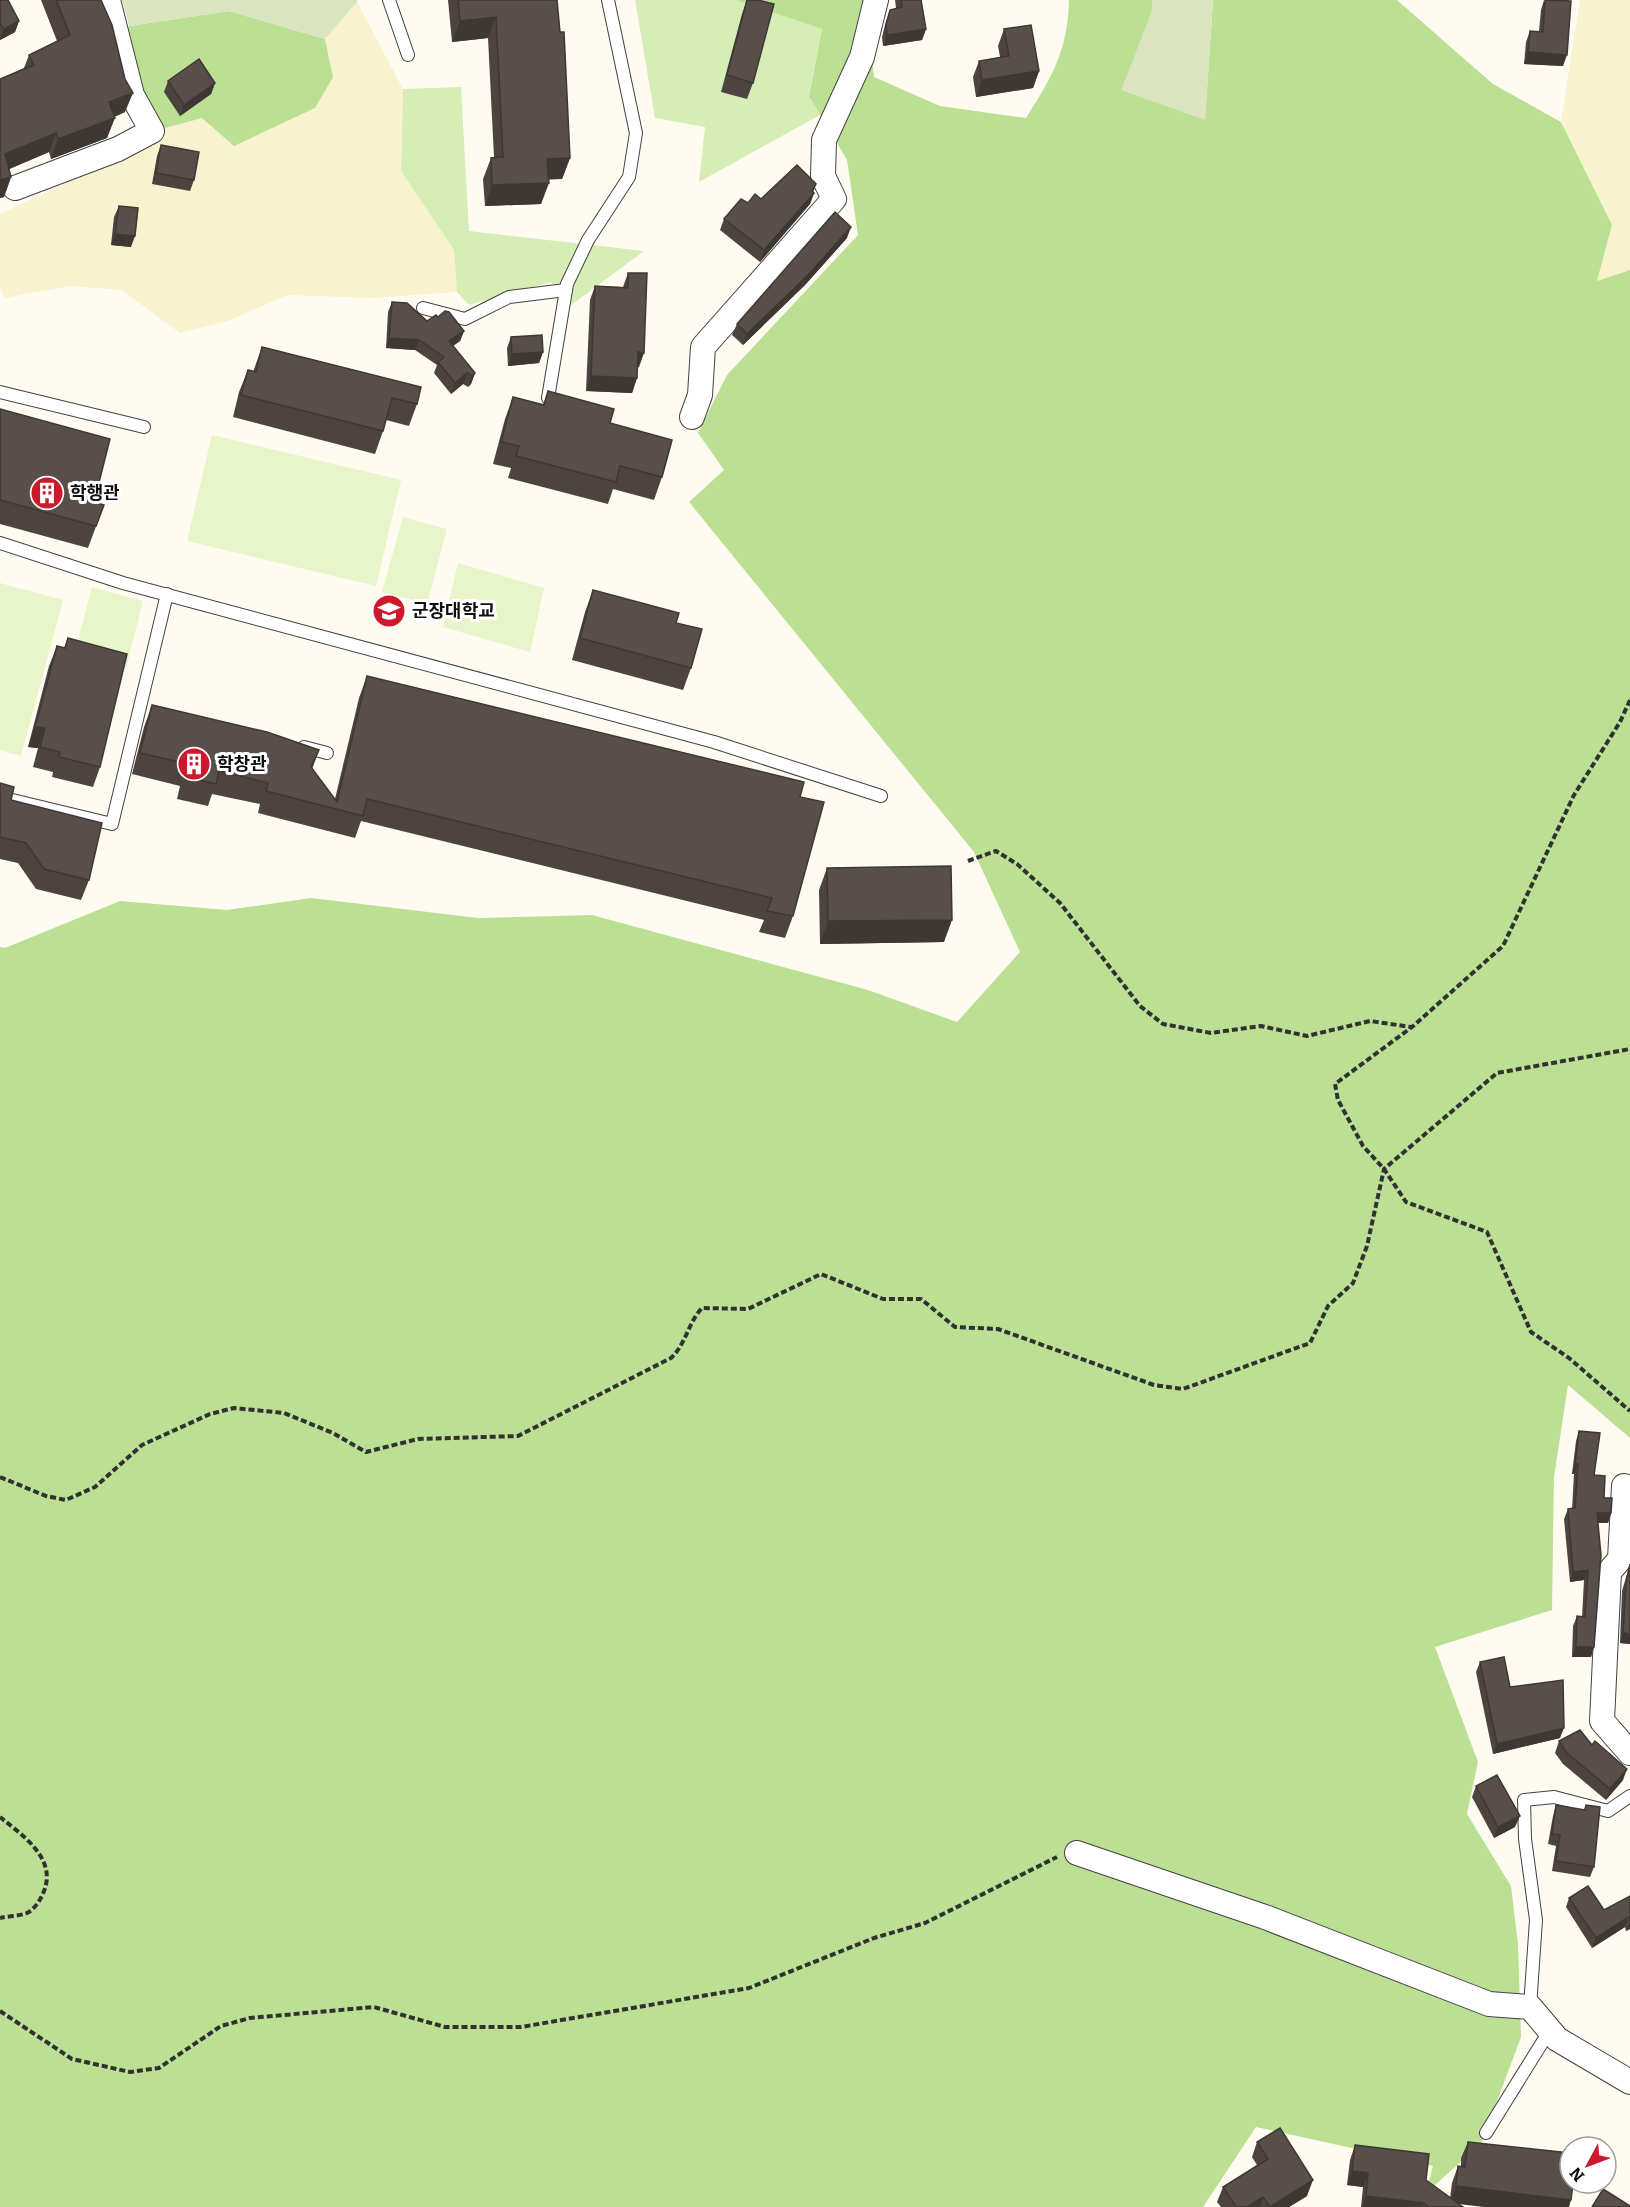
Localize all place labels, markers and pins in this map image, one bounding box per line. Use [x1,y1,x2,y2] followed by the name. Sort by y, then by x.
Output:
[29,475,65,511] building icon: 학행관
[70,482,120,504] place label: 학행관
[371,593,407,629] school or university icon: 군장대학교
[412,600,495,622] place label: 군장대학교
[176,746,212,782] building icon: 학창관
[217,753,267,775] place label: 학창관

